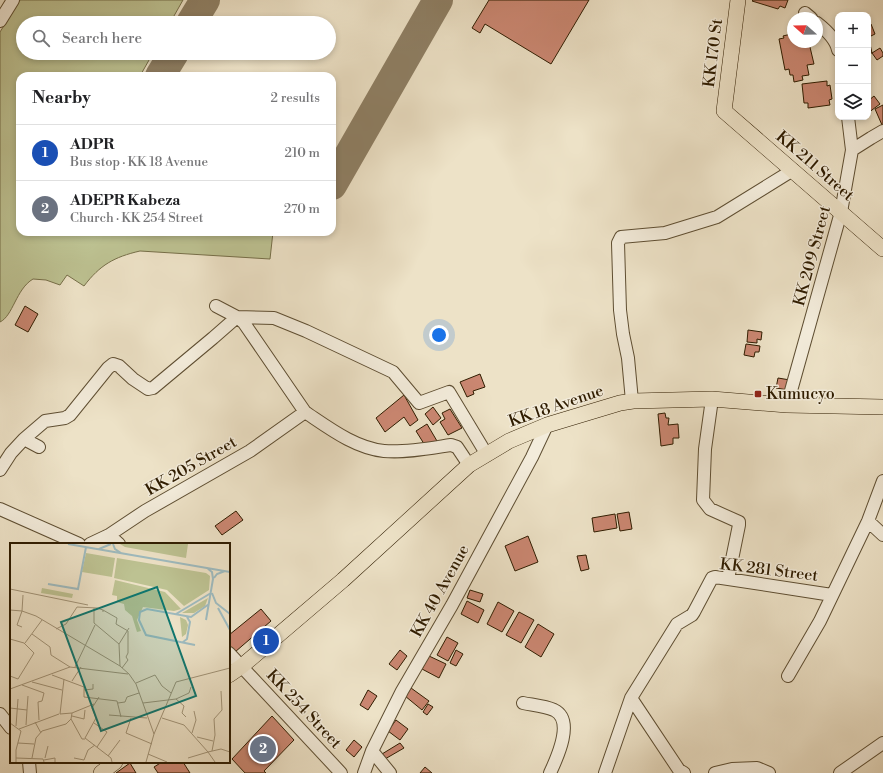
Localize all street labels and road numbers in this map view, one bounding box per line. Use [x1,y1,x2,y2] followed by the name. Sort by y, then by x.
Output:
[699,17,727,89] street label: KK 170 St
[772,127,858,206] street label: KK 211 Street
[789,203,835,308] street label: KK 209 Street
[506,380,606,432] street label: KK 18 Avenue
[142,432,240,500] street label: KK 205 Street
[406,541,474,641] street label: KK 40 Avenue
[719,554,820,586] street label: KK 281 Street
[262,665,346,753] street label: KK 254 Street

